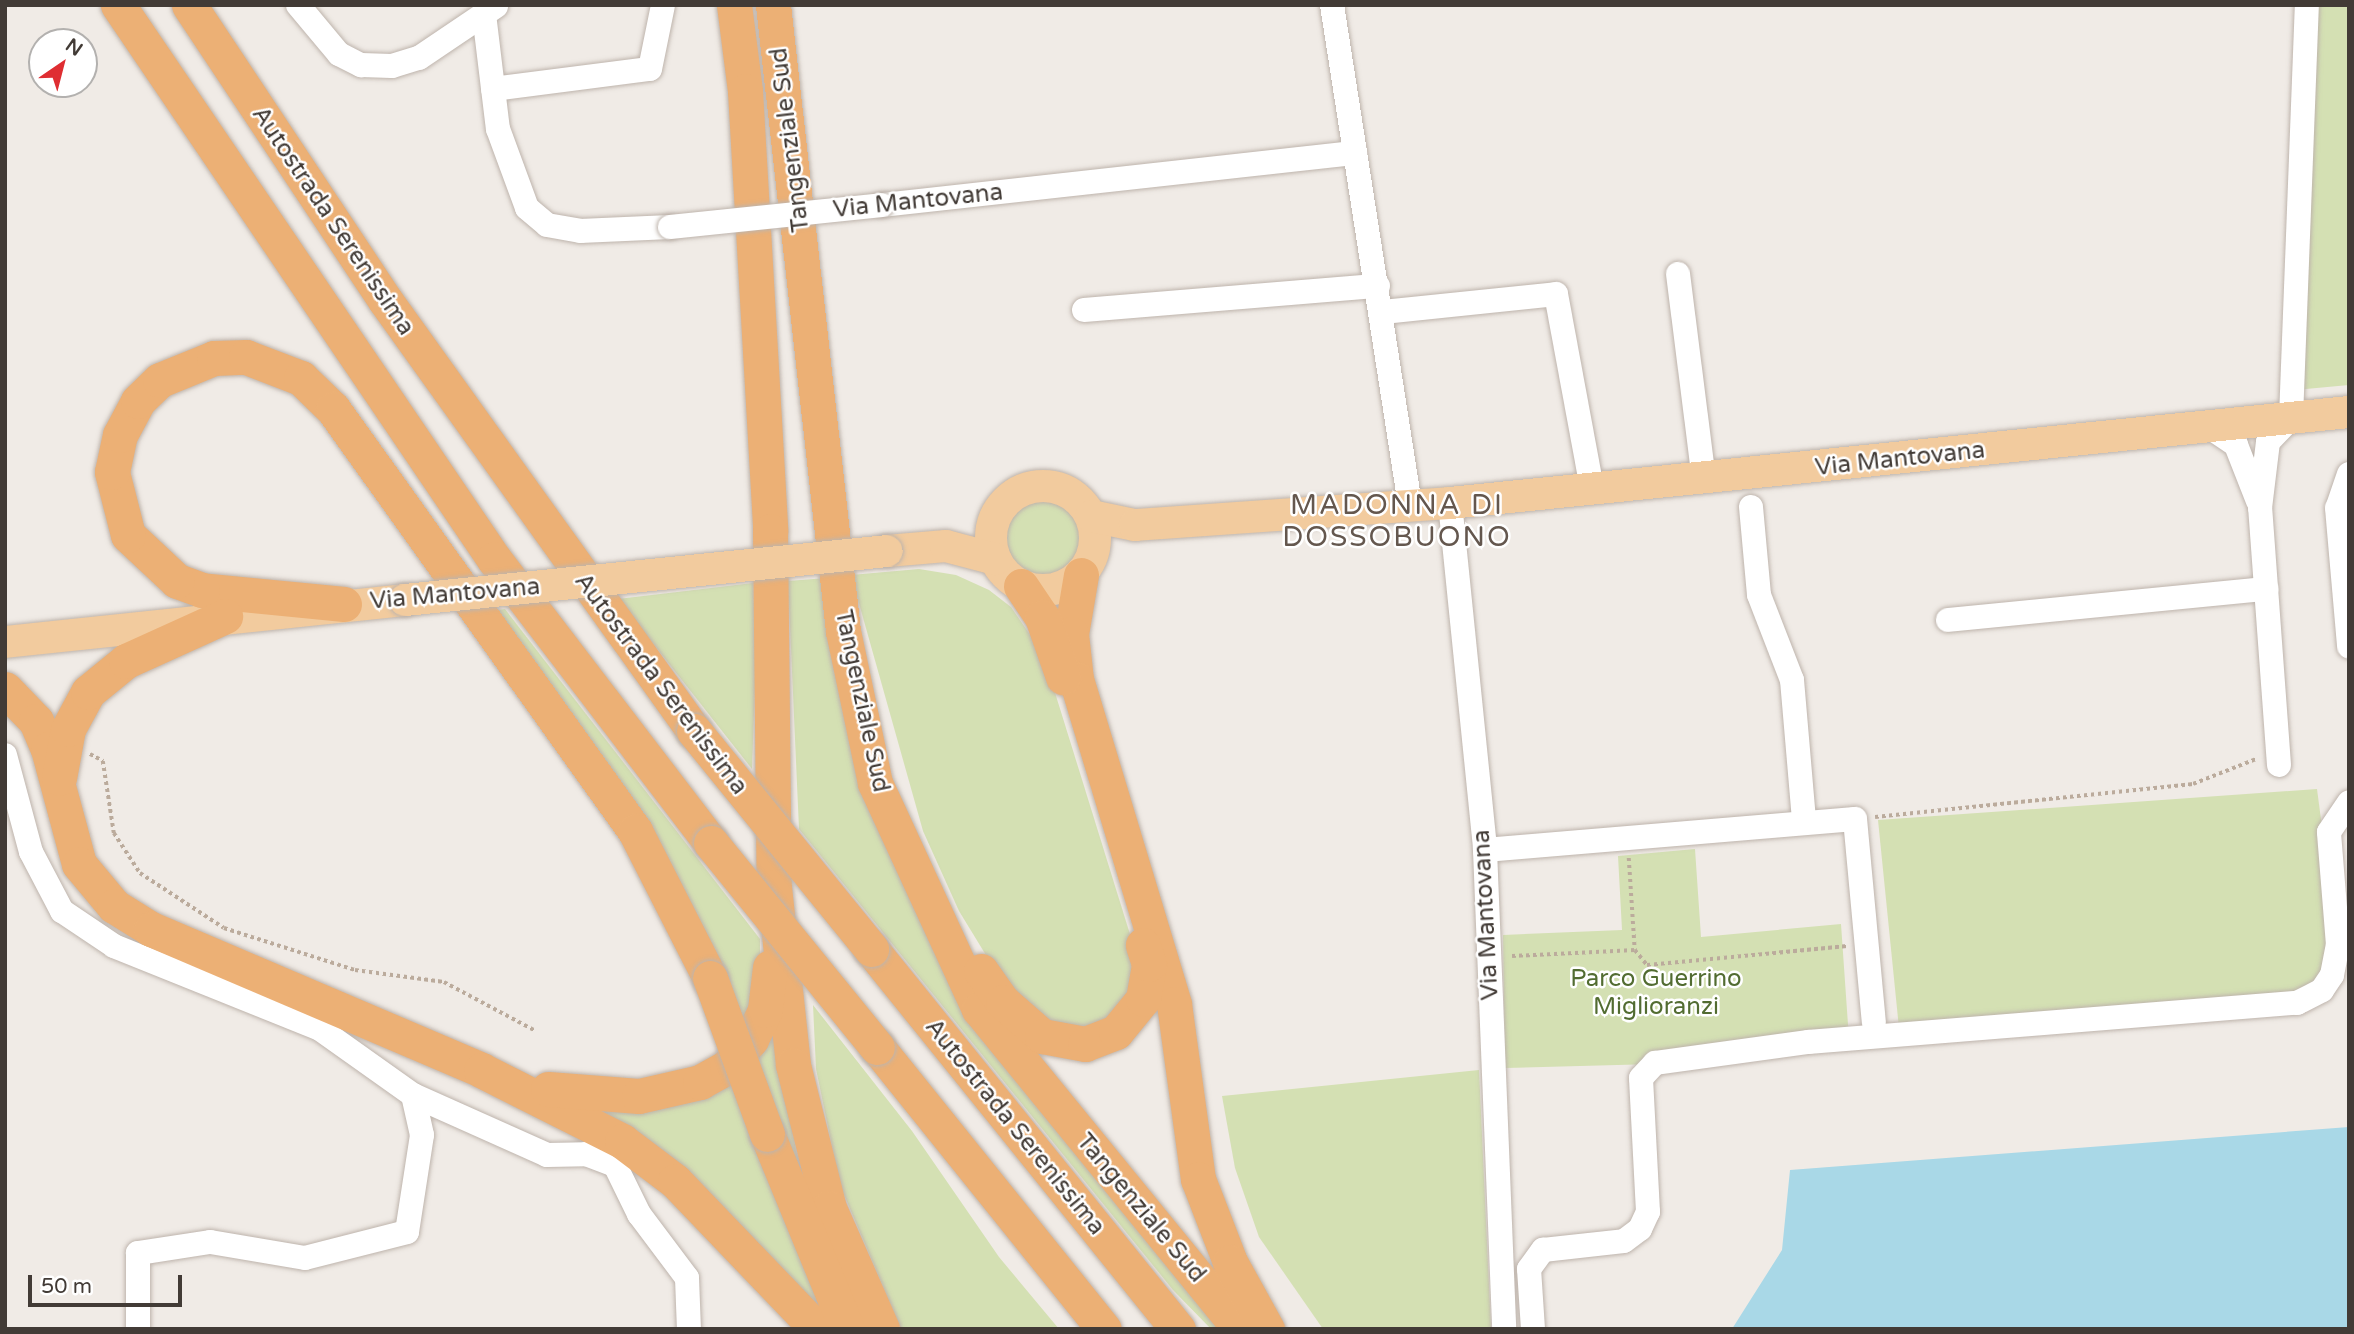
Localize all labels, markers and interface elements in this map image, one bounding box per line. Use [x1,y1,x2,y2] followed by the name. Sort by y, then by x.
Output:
[28,28,98,98] north arrow
[61,34,86,61] text: N
[764,46,816,234] street label: Tangenziale Sud
[246,101,420,341] street label: Autostrada Serenissima
[832,178,1004,224] street label: Via Mantovana
[1814,436,1986,482] street label: Via Mantovana
[1283,488,1511,554] district label: MADONNA DI DOSSOBUONO
[568,568,754,800] street label: Autostrada Serenissima
[369,572,541,616] street label: Via Mantovana
[829,607,895,795] street label: Tangenziale Sud
[1467,829,1505,1001] street label: Via Mantovana
[1570,965,1742,1021] park label: Parco Guerrino Miglioranzi
[919,1013,1111,1241] street label: Autostrada Serenissima
[1070,1128,1212,1288] street label: Tangenziale Sud
[32,1260,186,1304] scale bar
[41,1274,92,1299] text: 50 m

